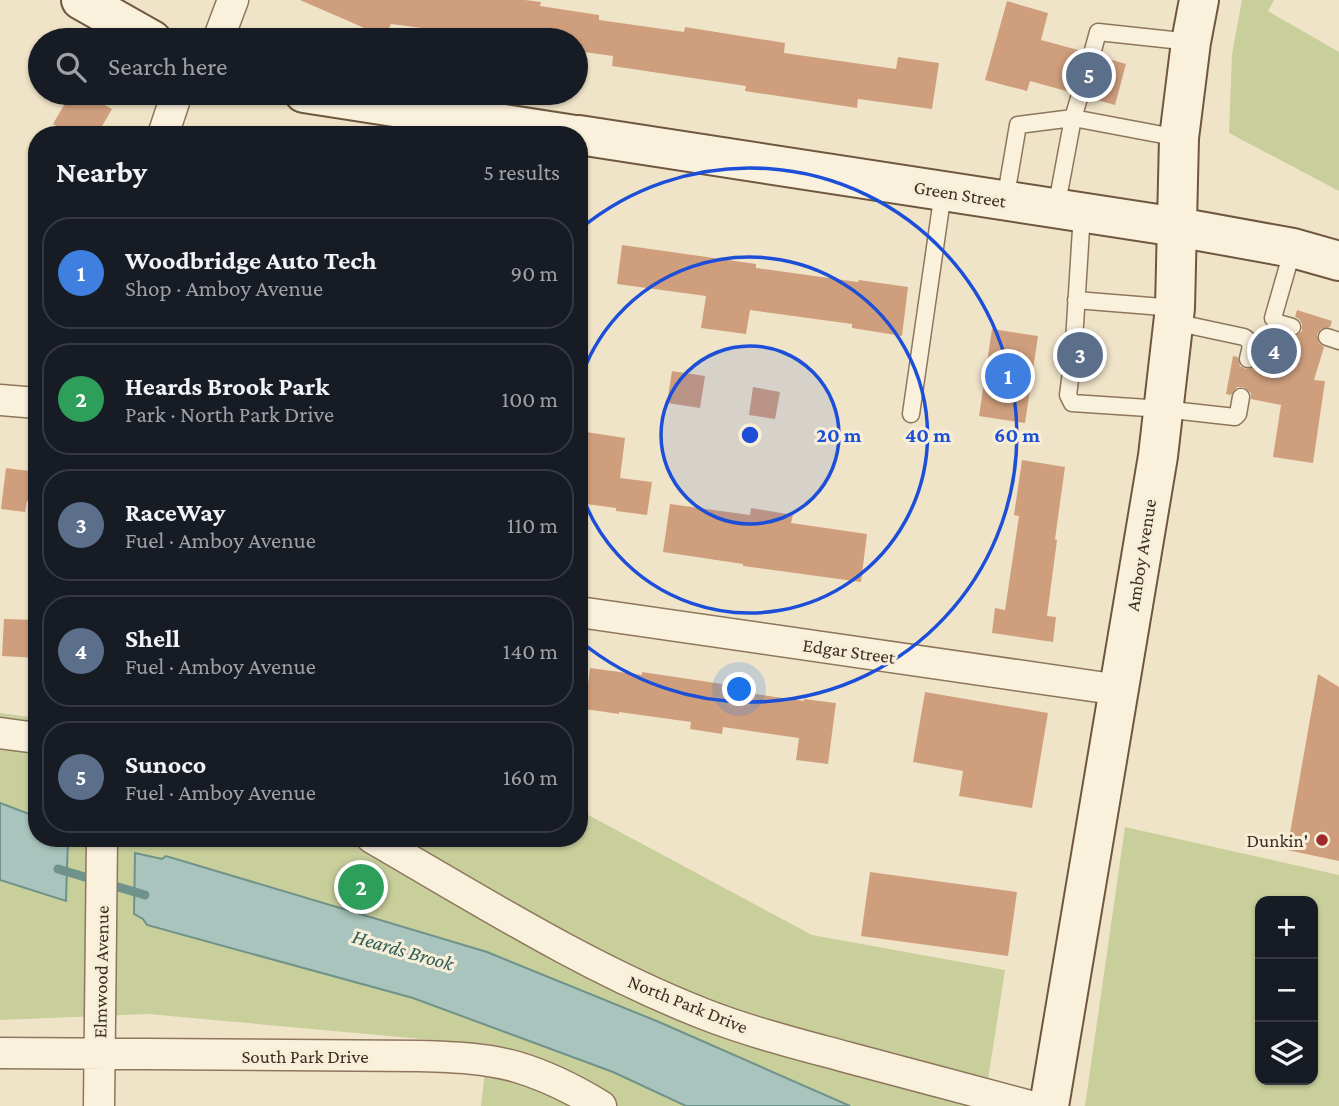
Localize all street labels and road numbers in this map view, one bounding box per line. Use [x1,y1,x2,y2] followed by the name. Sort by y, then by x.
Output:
[912,176,1008,212] street label: Green Street
[1122,497,1160,613] street label: Amboy Avenue
[801,634,897,668] street label: Edgar Street
[89,905,113,1039] street label: Elmwood Avenue
[625,970,751,1038] street label: North Park Drive
[241,1046,369,1067] street label: South Park Drive

